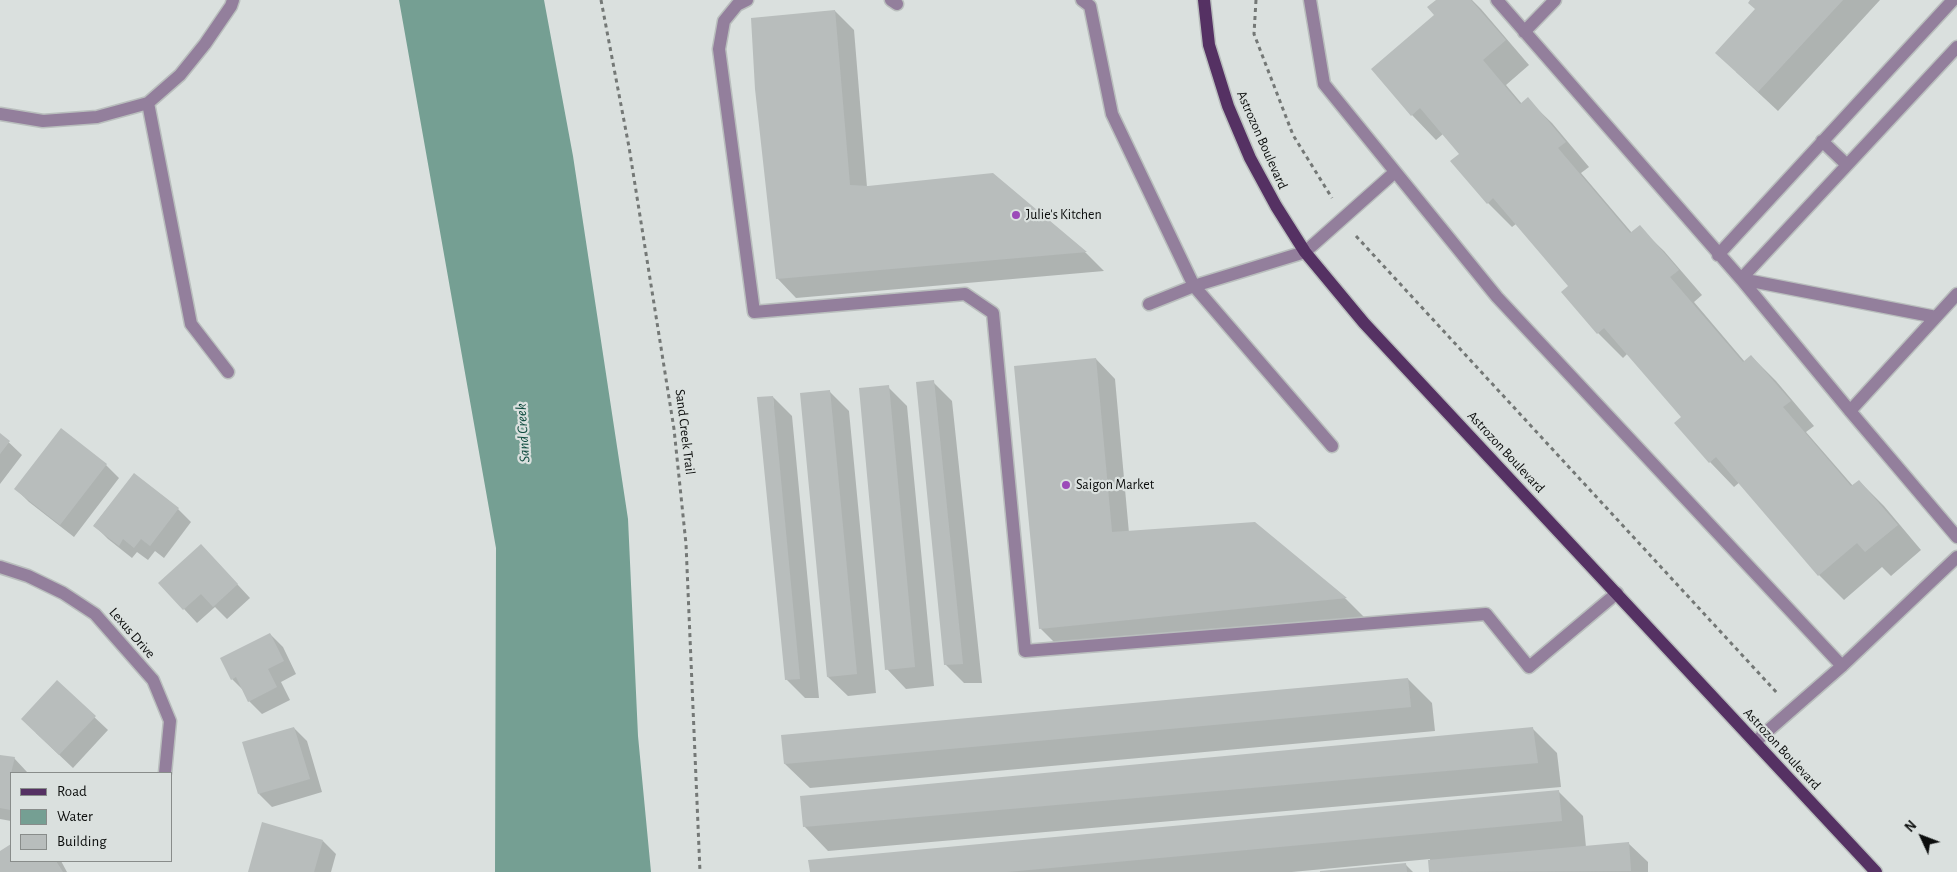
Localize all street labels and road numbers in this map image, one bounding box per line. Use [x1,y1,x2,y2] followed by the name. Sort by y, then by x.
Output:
[1233,88,1291,192] street label: Astrozon Boulevard
[671,388,699,476] street label: Sand Creek Trail
[1464,408,1548,496] street label: Astrozon Boulevard
[105,604,159,662] street label: Lexus Drive
[1740,705,1824,793] street label: Astrozon Boulevard

